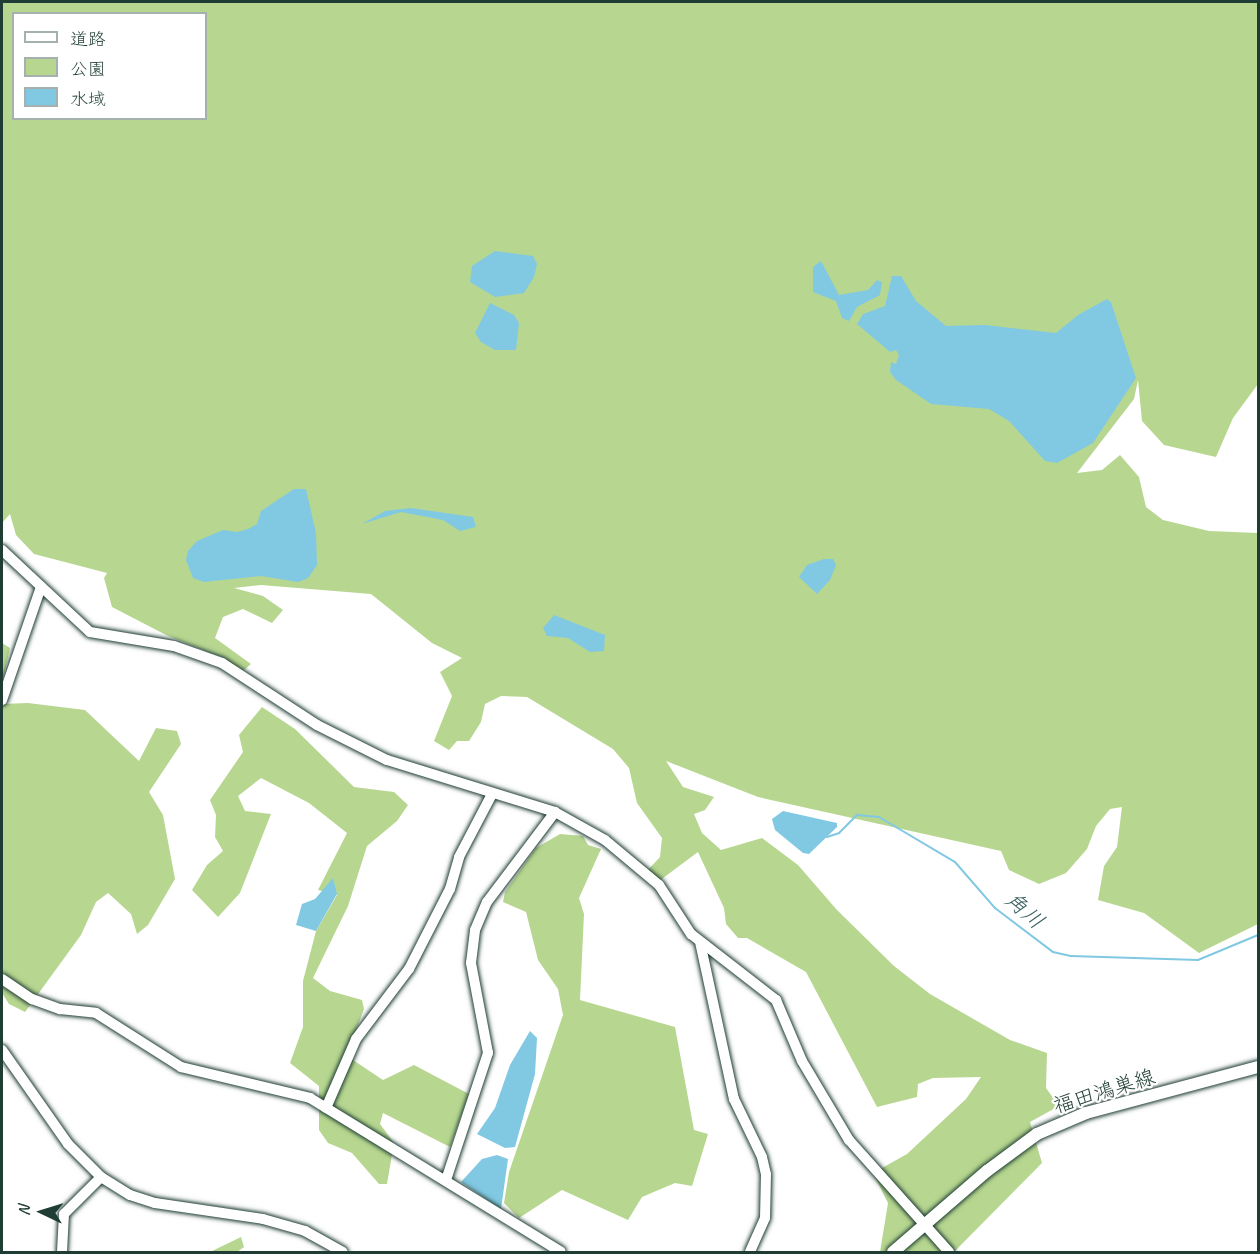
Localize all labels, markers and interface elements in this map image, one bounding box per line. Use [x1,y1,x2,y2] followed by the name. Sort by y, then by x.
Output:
[12,12,207,120] legend
[70,28,106,50] text: 道路
[70,58,106,80] text: 公園
[70,88,106,110] text: 水域
[999,887,1049,935] water label: 角川
[1050,1064,1158,1118] street label: 福田鴻巣線
[12,1182,72,1242] north arrow
[14,1205,34,1216] text: N

